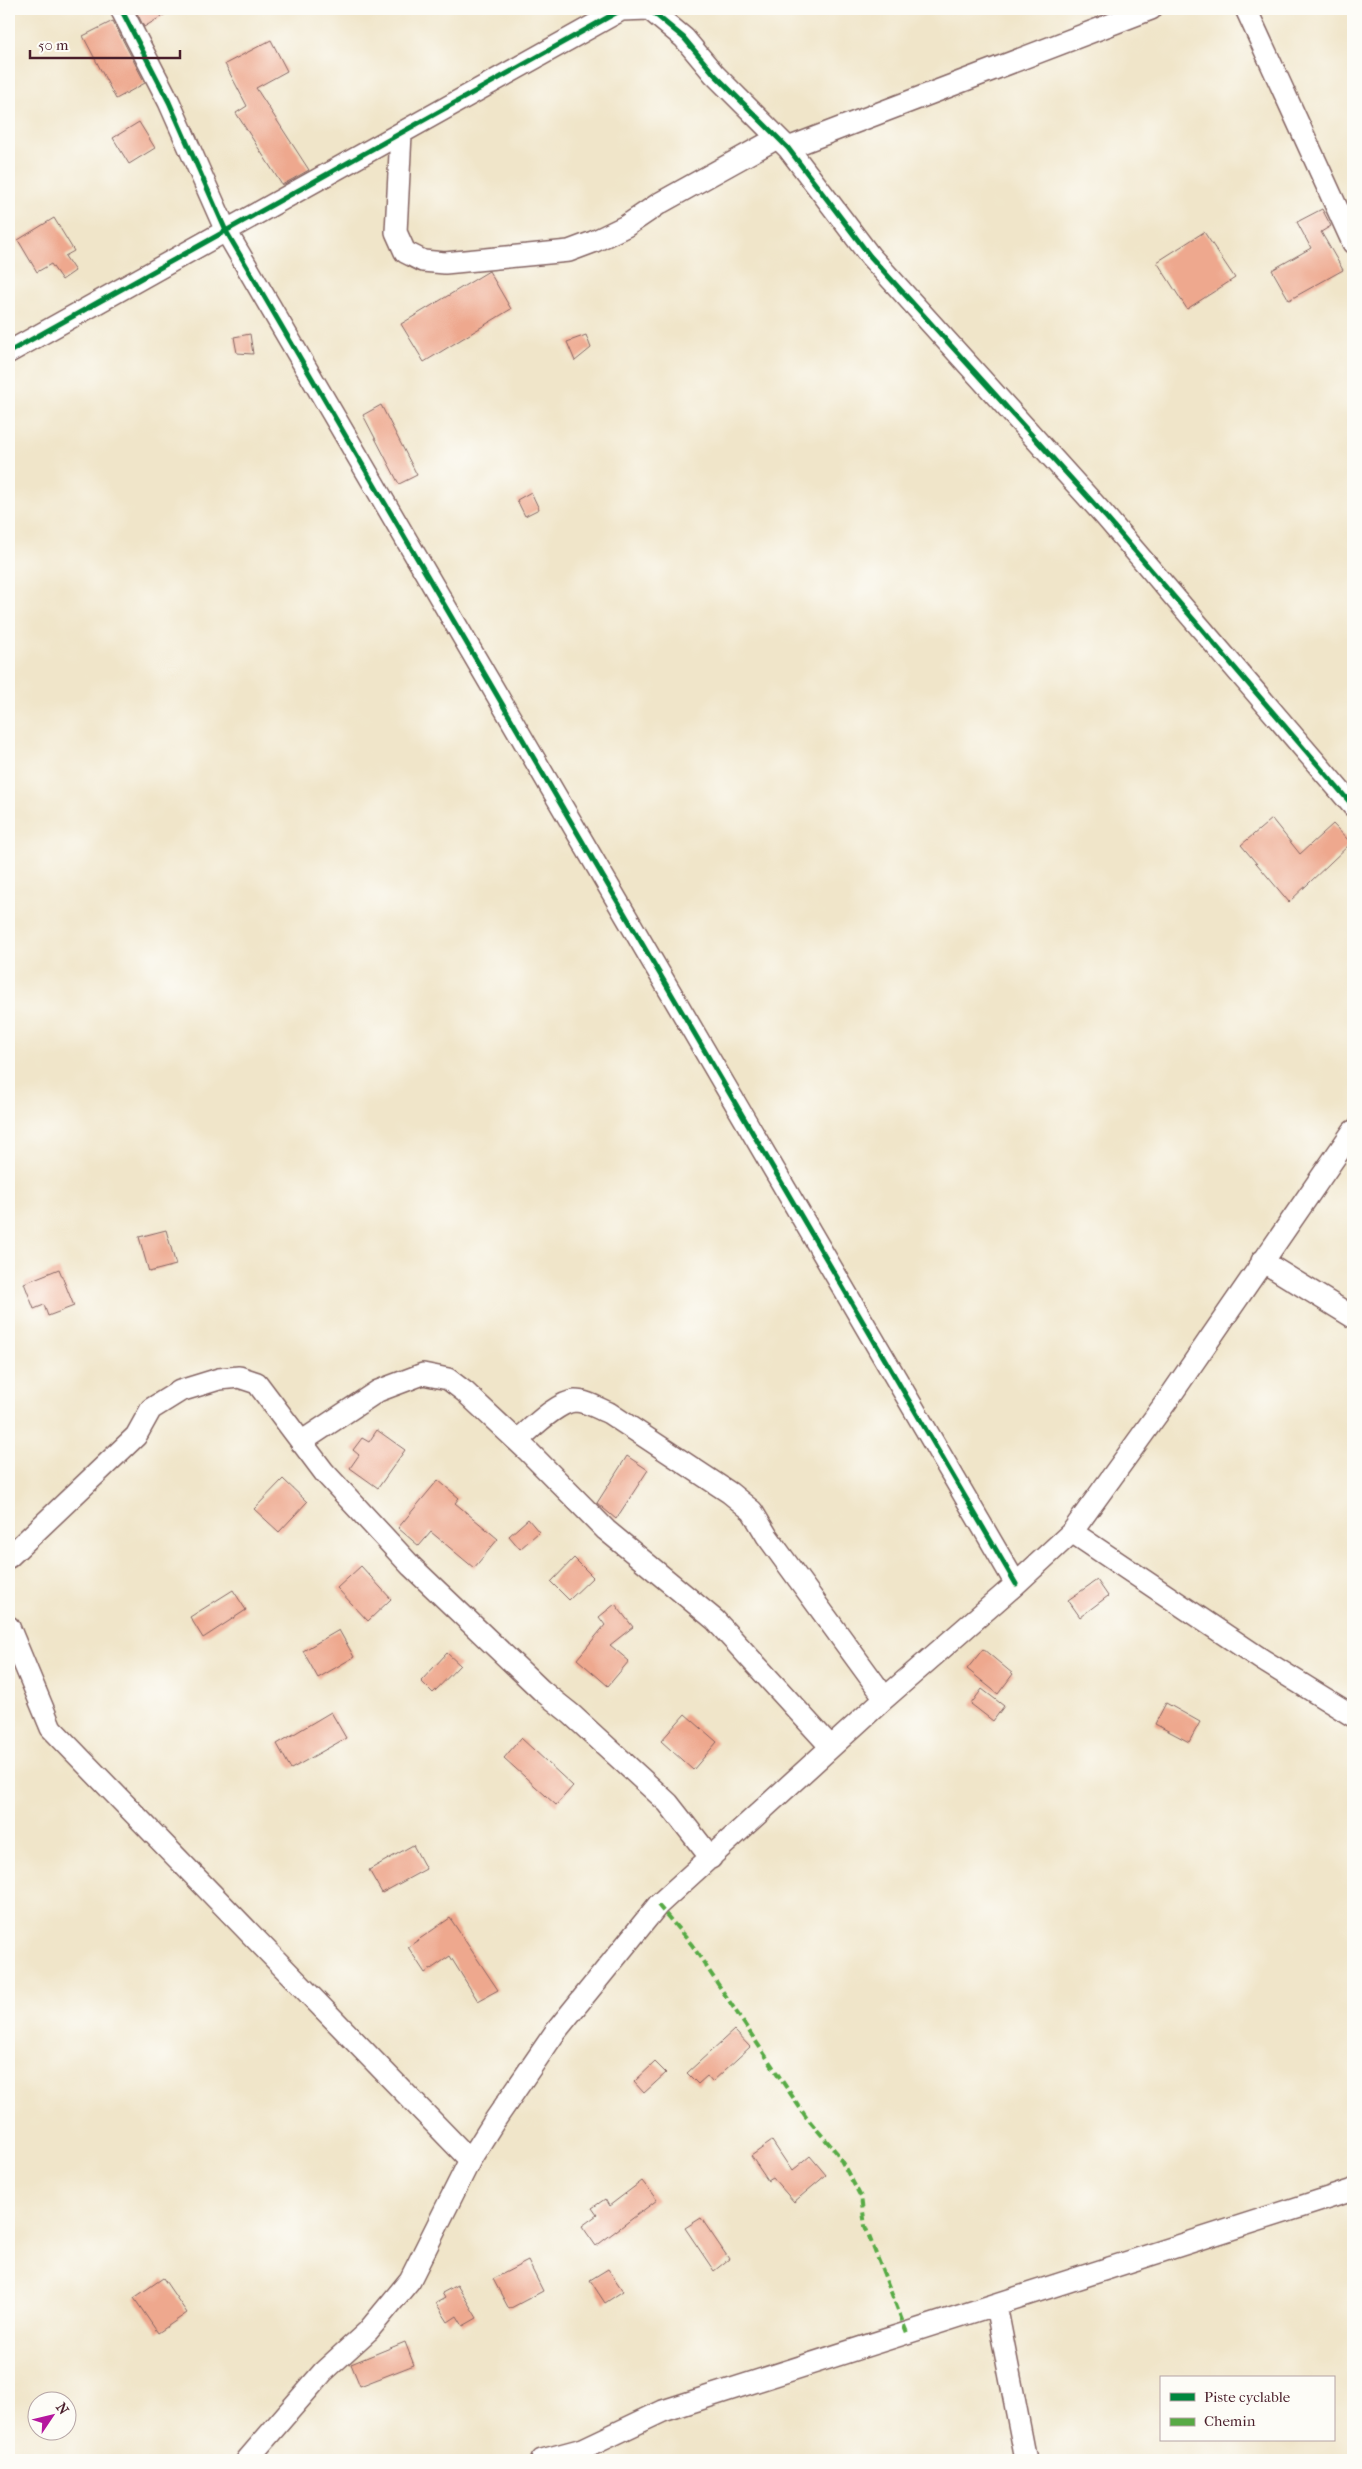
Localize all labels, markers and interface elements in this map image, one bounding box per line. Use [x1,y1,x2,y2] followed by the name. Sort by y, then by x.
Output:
[30,28,180,60] scale bar
[38,36,69,54] text: 50 m
[1160,2376,1334,2442] legend
[1204,2388,1291,2406] text: Piste cyclable
[28,2392,78,2442] north arrow
[52,2400,72,2418] text: N
[1204,2412,1256,2430] text: Chemin

